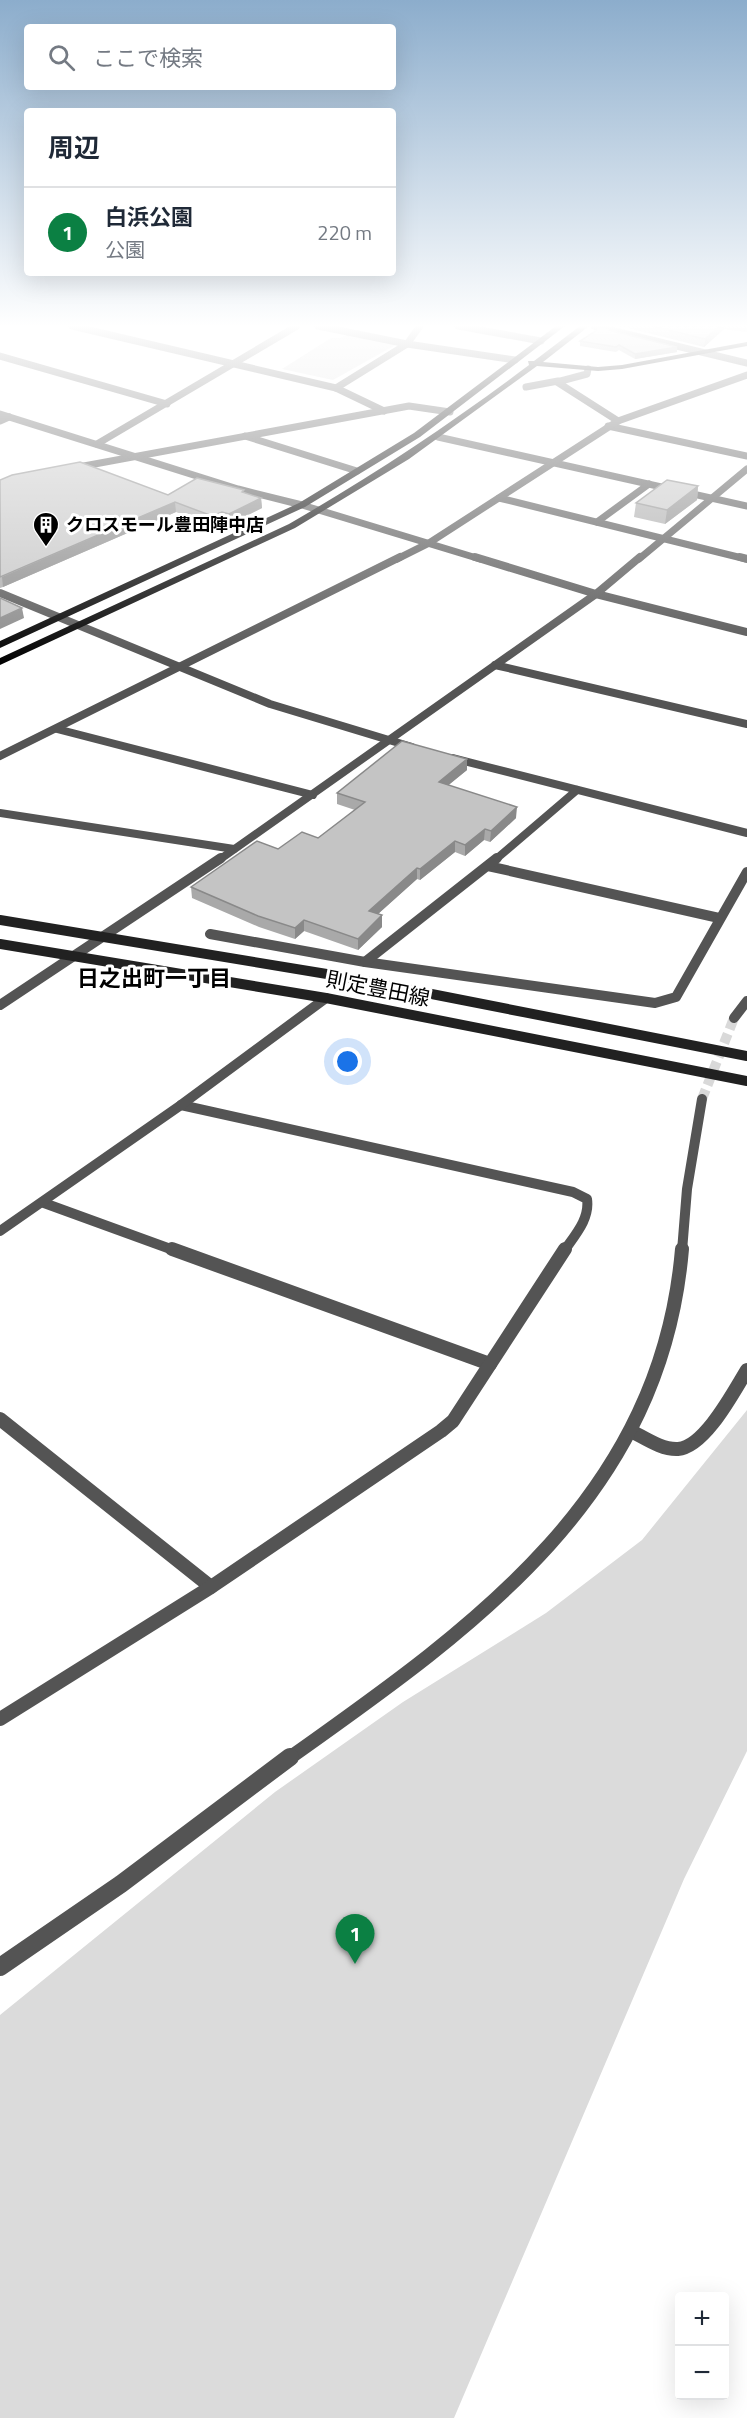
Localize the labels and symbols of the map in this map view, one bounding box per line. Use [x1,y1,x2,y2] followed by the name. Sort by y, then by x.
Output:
[31,510,61,548] building icon: クロスモール豊田陣中店
[66,511,264,538] place label: クロスモール豊田陣中店
[77,961,231,995] district label: 日之出町一丁目
[324,962,433,1014] street label: 則定豊田線
[333,1047,362,1076] your location
[336,1914,374,1964] pin: 1

